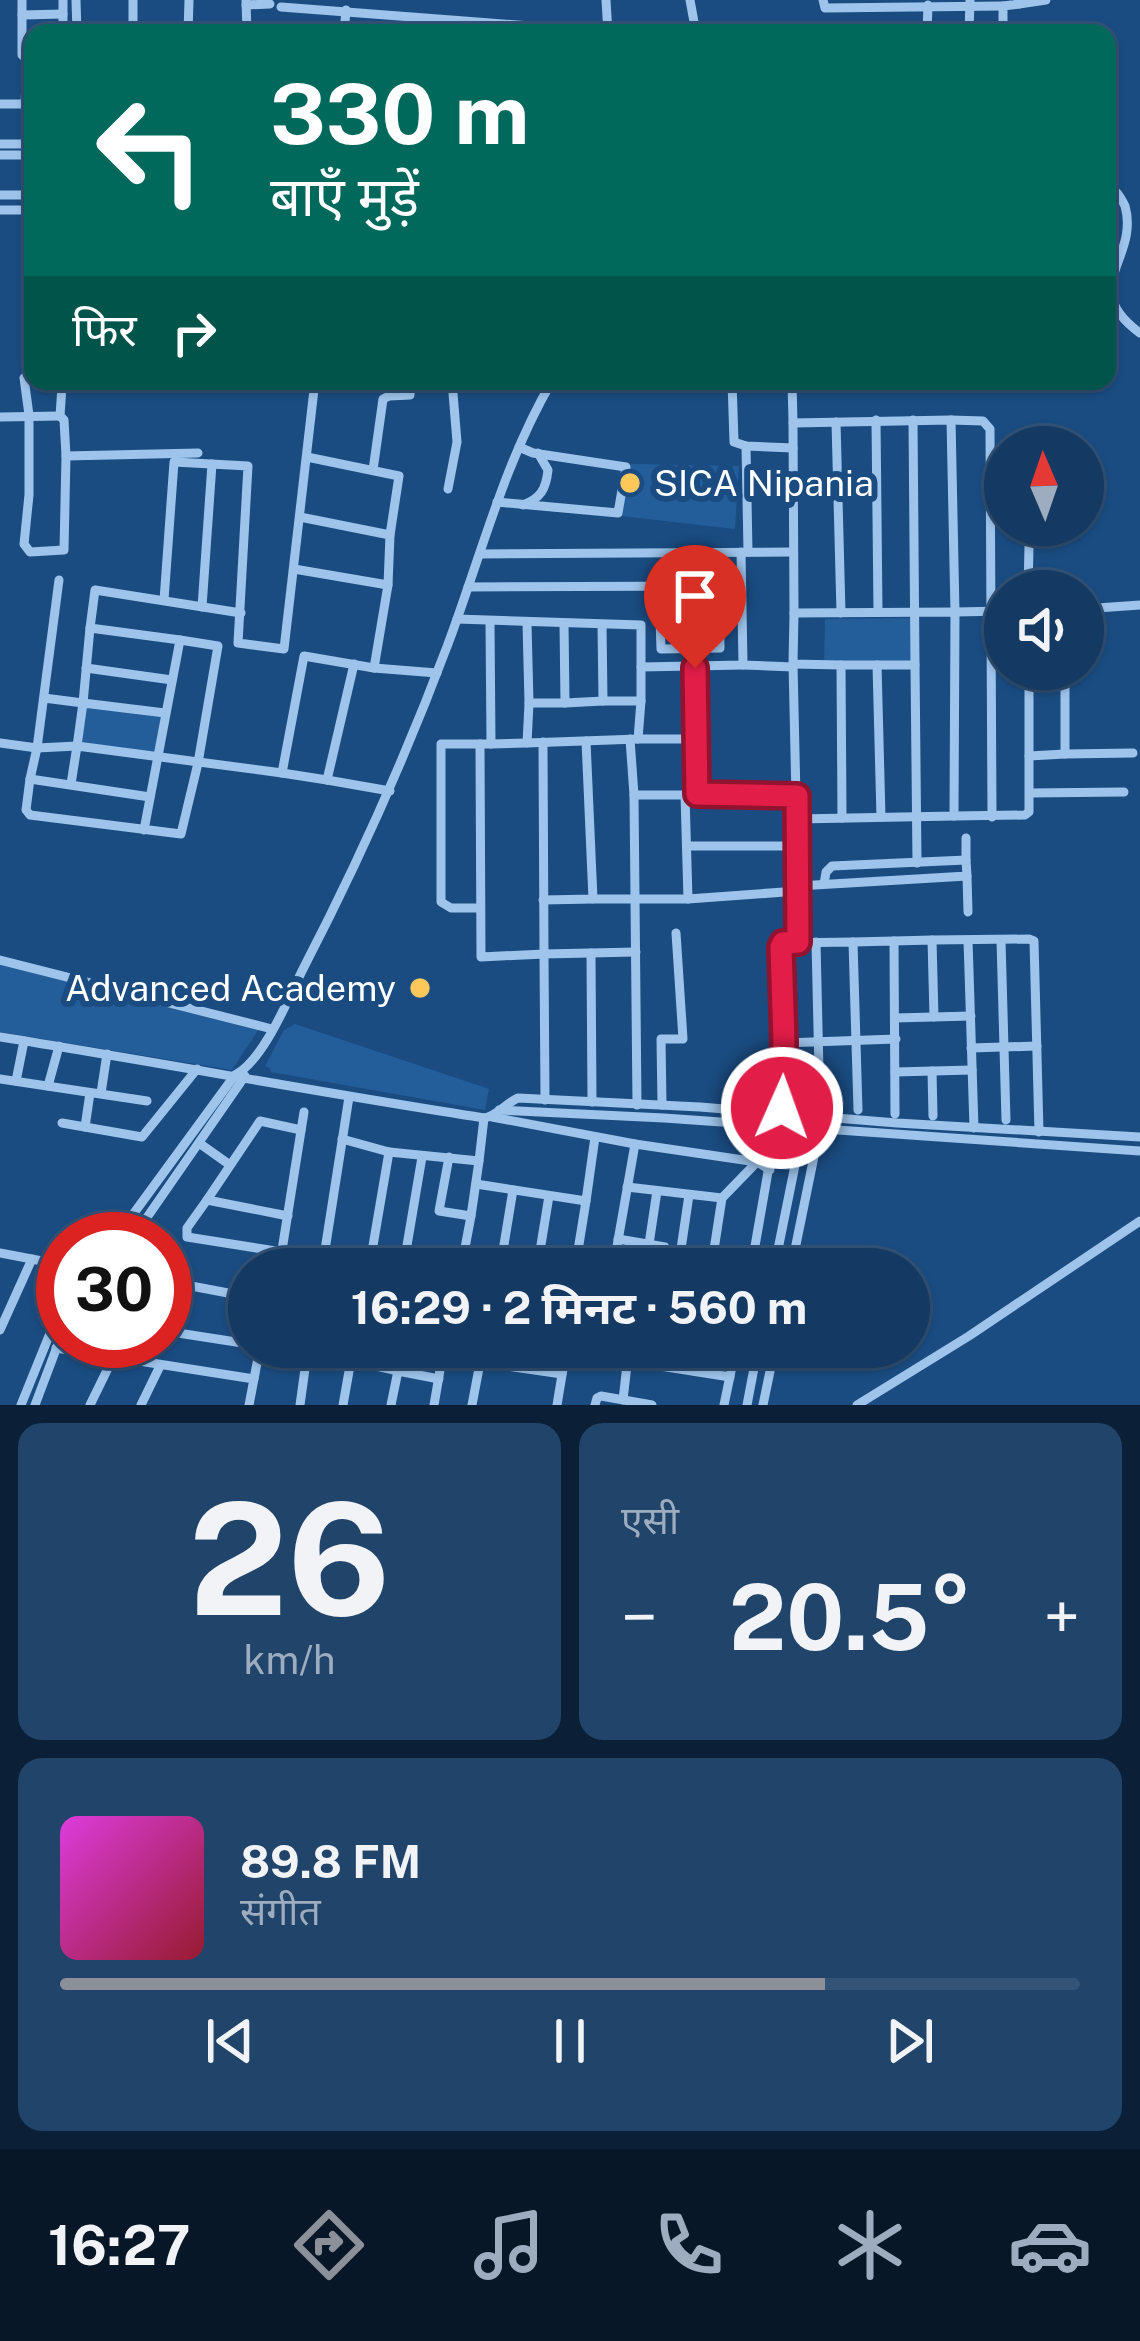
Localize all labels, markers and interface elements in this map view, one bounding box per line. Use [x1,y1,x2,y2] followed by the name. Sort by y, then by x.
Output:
[270,64,530,163] text: 330 m
[72,72,228,228] icon: left
[270,165,419,228] text: बाएँ मुड़ें
[161,300,227,366] icon: right
[72,303,137,356] text: फिर
[984,426,1104,546] north arrow
[984,426,1104,690] map controls
[654,462,874,504] place label: SICA Nipania
[617,470,643,496] marker: SICA Nipania
[644,545,746,668] pin
[662,563,728,629] icon: arrive
[984,570,1104,690] button: sound
[65,967,396,1009] place label: Advanced Academy
[407,975,433,1001] marker: Advanced Academy
[719,1045,845,1171] position arrow
[36,1212,192,1368] speed limit sign: 30
[351,1281,807,1334] text: 16:29 · 2 मिनट · 560 m
[188,1467,391,1650] text: 26
[621,1497,679,1543] text: एसी
[729,1564,972,1670] text: 20.5°
[621,1578,658,1656] text: −
[1043,1578,1080,1656] text: +
[244,1637,335,1683] text: km/h
[240,1835,421,1888] text: 89.8 FM
[240,1888,321,1934] text: संगीत
[197,2008,263,2074] icon: previous
[537,2008,603,2074] icon: pause
[877,2008,943,2074] icon: next
[287,2203,371,2287] icon: directions
[467,2203,551,2287] icon: music
[647,2203,731,2287] icon: phone
[828,2203,912,2287] icon: climate
[1008,2203,1092,2287] icon: car
[48,2214,191,2277] text: 16:27

